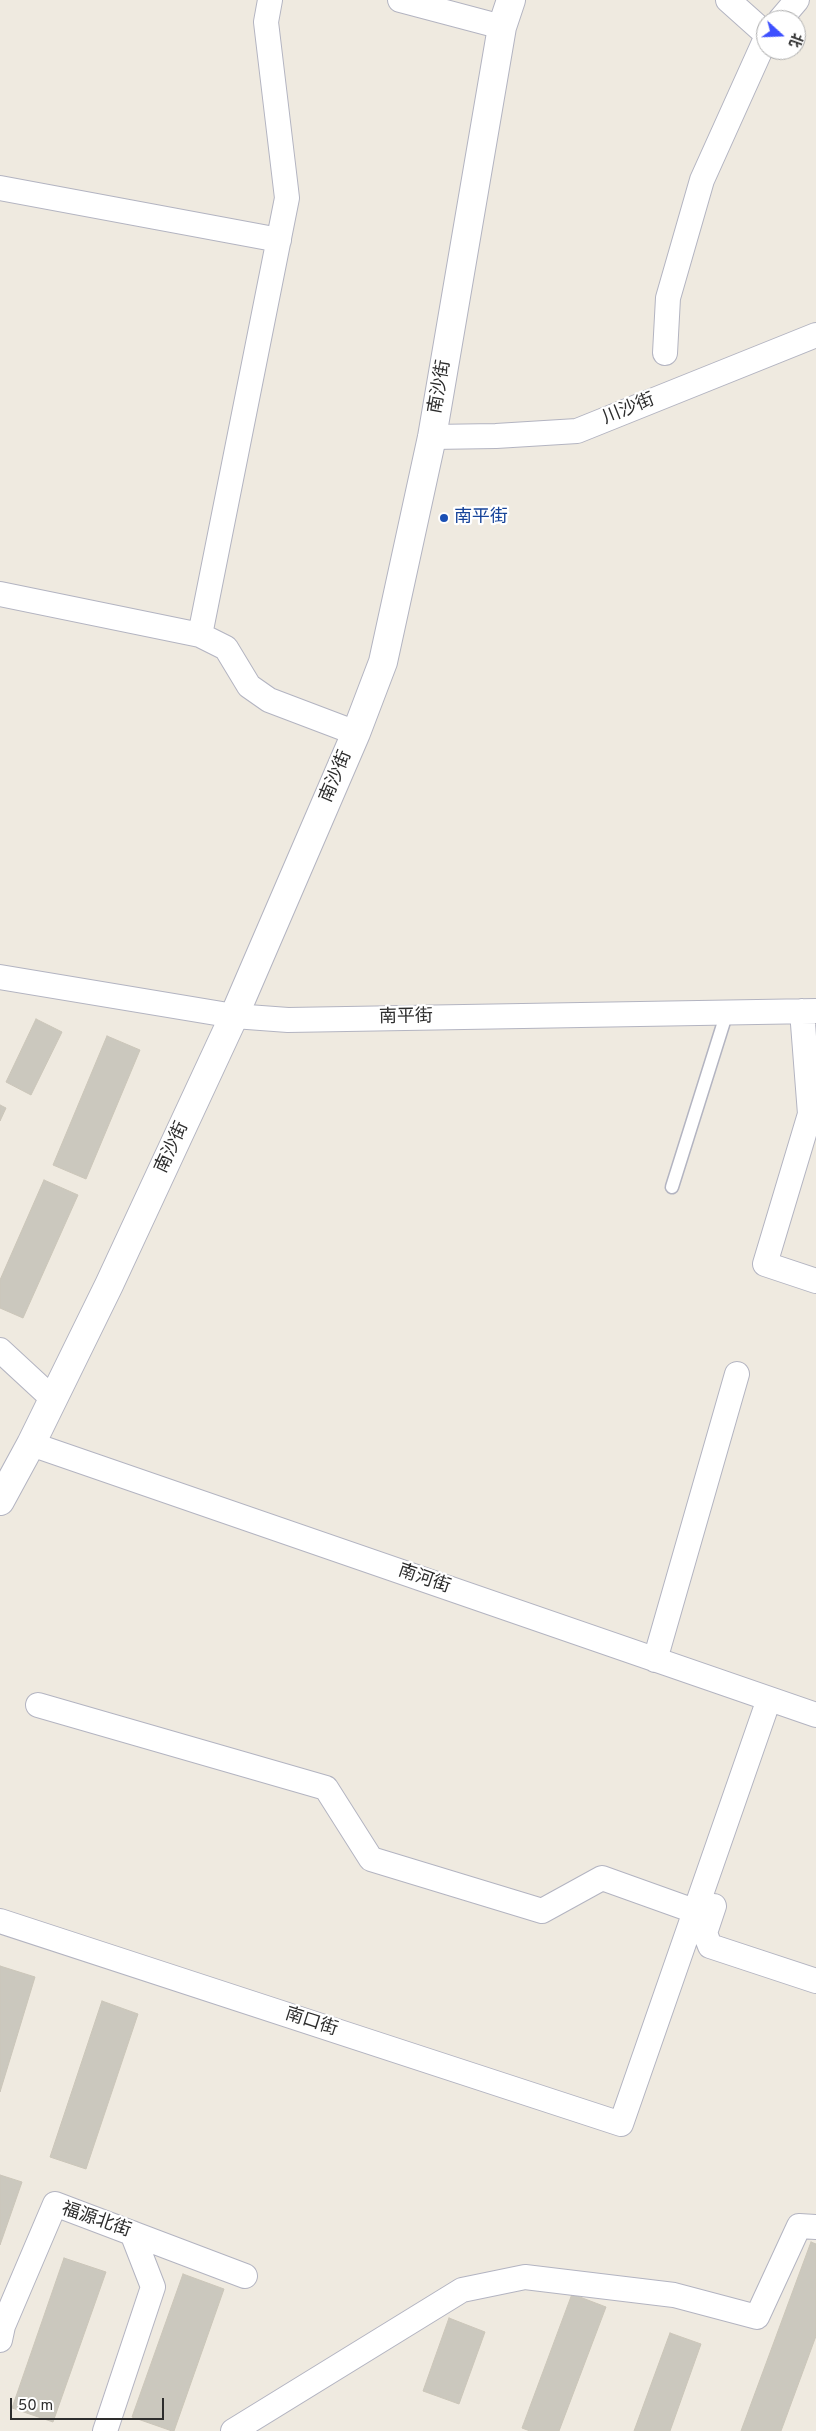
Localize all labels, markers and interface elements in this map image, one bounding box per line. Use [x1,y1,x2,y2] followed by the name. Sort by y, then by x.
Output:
[756,10,806,60] north arrow
[784,30,805,49] text: 北
[426,359,456,415] street label: 南沙街
[600,390,658,430] street label: 川沙街
[454,507,508,529] place label: 南平街
[438,512,450,524] marker: 南平街
[317,748,357,806] street label: 南沙街
[379,1007,433,1029] street label: 南平街
[152,1119,194,1177] street label: 南沙街
[395,1561,453,1599] street label: 南河街
[282,2004,340,2042] street label: 南口街
[58,2199,134,2243] street label: 福源北街
[12,2388,166,2420] scale bar
[18,2397,53,2416] text: 50 m

